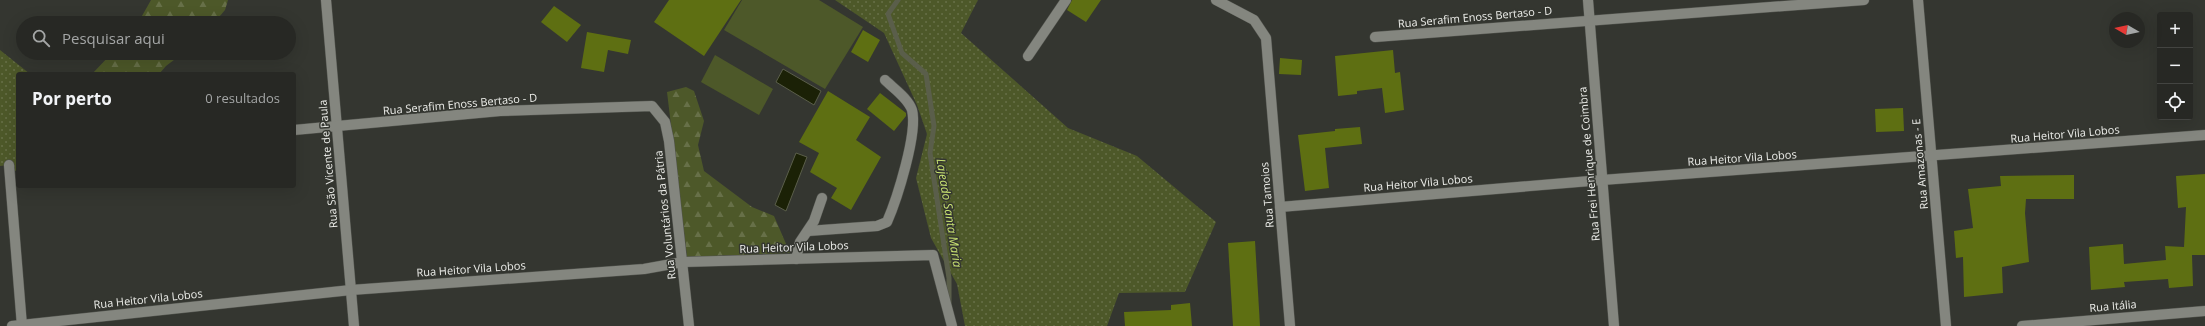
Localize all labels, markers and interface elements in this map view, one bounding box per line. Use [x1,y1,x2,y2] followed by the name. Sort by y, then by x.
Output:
[1397,2,1553,31] street label: Rua Serafim Enoss Bertaso - D
[2109,12,2145,48] north arrow
[2157,12,2193,120] map controls
[2157,12,2193,48] button: +
[16,16,296,60] search box
[30,27,52,49] icon: search
[62,28,165,48] text: Pesquisar aqui
[2157,48,2193,84] button: −
[2157,84,2193,120] button: locate
[1574,86,1603,242] street label: Rua Frei Henrique de Coimbra
[32,87,112,110] text: Por perto
[205,89,280,107] text: 0 resultados
[382,89,538,118] street label: Rua Serafim Enoss Bertaso - D
[314,99,341,229] street label: Rua São Vicente de Paula
[1908,118,1931,210] street label: Rua Amazonas - E
[2010,121,2120,146] street label: Rua Heitor Vila Lobos
[1687,146,1797,169] street label: Rua Heitor Vila Lobos
[650,150,679,280] street label: Rua Voluntários da Pátria
[932,157,967,269] water label: Lajeado Santa Maria
[1256,161,1277,229] street label: Rua Tamoios
[1363,170,1473,195] street label: Rua Heitor Vila Lobos
[739,237,849,256] street label: Rua Heitor Vila Lobos
[416,257,526,280] street label: Rua Heitor Vila Lobos
[93,285,203,312] street label: Rua Heitor Vila Lobos
[2089,296,2137,315] street label: Rua Itália

